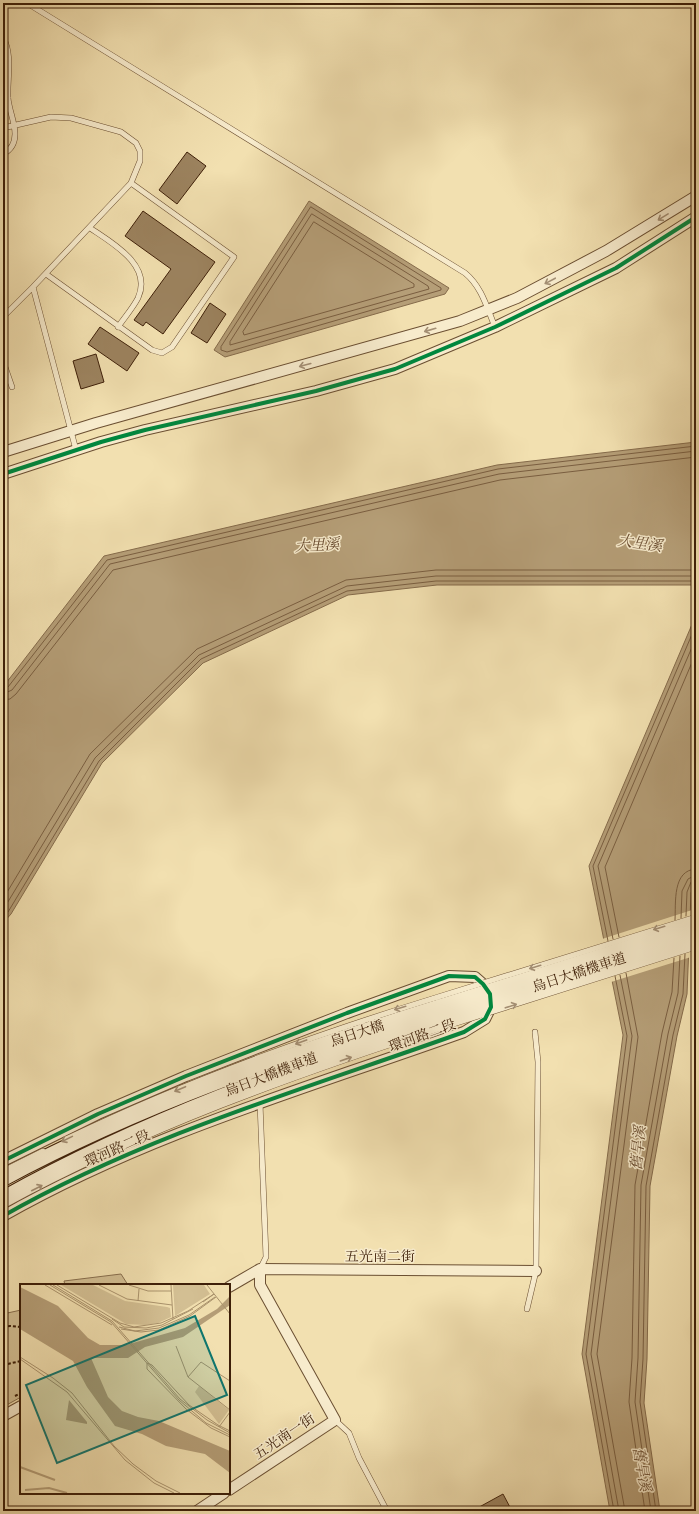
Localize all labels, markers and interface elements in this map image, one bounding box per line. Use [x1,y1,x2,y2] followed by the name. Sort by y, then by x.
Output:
[657,214,669,222] one-way arrow
[544,278,556,285] one-way arrow
[424,327,437,334] one-way arrow
[298,362,311,369] one-way arrow
[616,532,665,555] water label: 大里溪
[294,536,342,555] water label: 大里溪
[653,925,665,933] one-way arrow
[530,950,628,995] street label: 烏日大橋機車道
[528,964,541,971] one-way arrow
[505,1002,518,1009] one-way arrow
[395,1005,407,1013] one-way arrow
[387,1016,458,1054] street label: 環河路二段
[328,1018,386,1049] street label: 烏日大橋
[295,1039,308,1046] one-way arrow
[223,1050,320,1099] street label: 烏日大橋機車道
[339,1055,352,1062] one-way arrow
[175,1086,187,1093] one-way arrow
[628,1123,649,1171] water label: 舊旱溪
[82,1127,152,1170] street label: 環河路二段
[61,1136,73,1143] one-way arrow
[31,1184,43,1191] one-way arrow
[345,1249,415,1264] street label: 五光南二街
[20,1284,230,1494] inset map
[251,1411,317,1462] street label: 五光南一街
[629,1445,654,1495] water label: 舊旱溪

